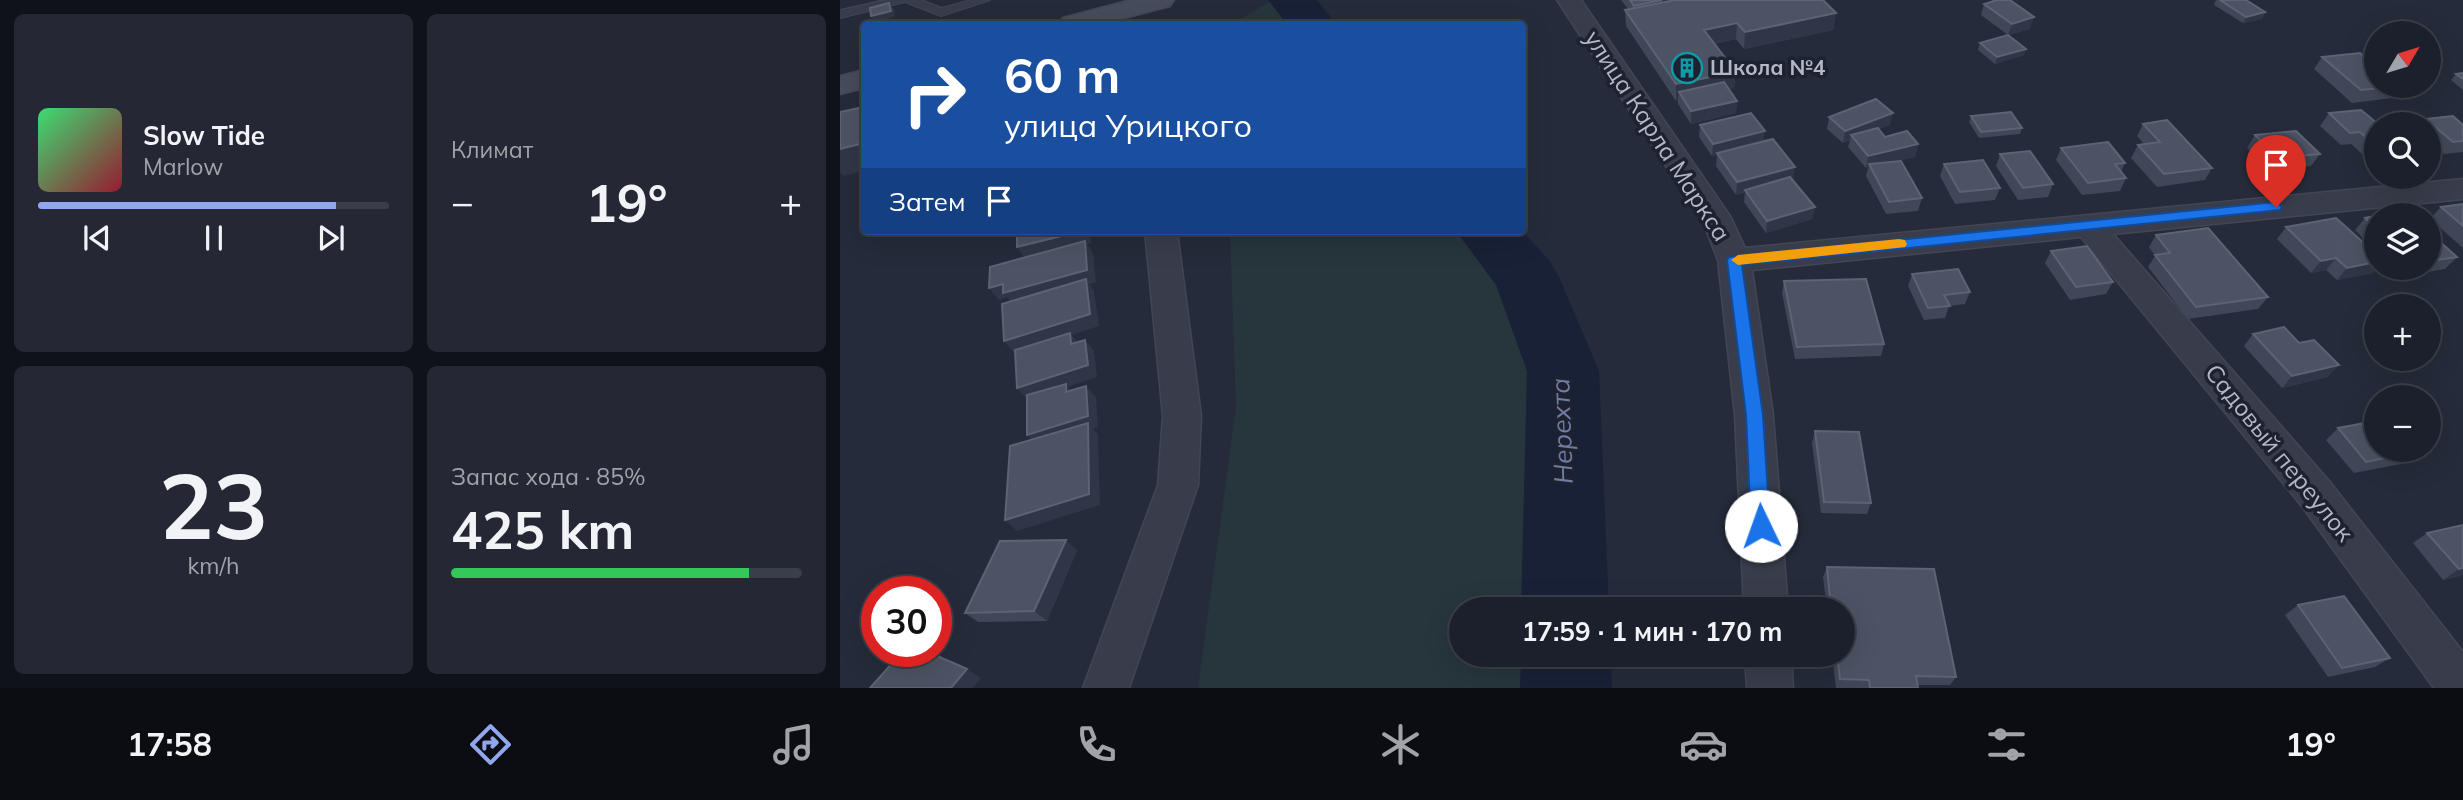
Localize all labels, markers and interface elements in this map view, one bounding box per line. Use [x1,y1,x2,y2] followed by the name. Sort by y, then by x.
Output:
[2364,21,2441,98] north arrow
[2364,21,2441,462] map controls
[1578,24,1737,247] street label: улица Карла Маркса
[1004,44,1120,105] text: 60 m
[889,49,980,140] icon: right
[1670,51,1704,85] building icon: Школа №4
[1710,54,1826,80] place label: Школа №4
[1004,105,1252,145] text: улица Урицкого
[2364,112,2441,189] button: search
[143,119,265,152] text: Slow Tide
[451,135,533,164] text: Климат
[2246,135,2306,207] pin
[2257,146,2295,184] icon: arrive
[143,152,223,181] text: Marlow
[585,170,668,235] text: 19°
[451,178,474,226] text: −
[779,178,802,226] text: +
[980,182,1018,220] icon: arrive
[889,185,966,218] text: Затем
[2364,203,2441,280] button: layers
[78,219,116,257] icon: previous
[195,219,233,257] icon: pause
[312,219,350,257] icon: next
[2364,294,2441,371] button: +
[2199,358,2361,547] street label: Садовый переулок
[1543,377,1580,485] water label: Нерехта
[2364,385,2441,462] button: −
[159,448,268,562] text: 23
[451,462,646,491] text: Запас хода · 85%
[1724,489,1798,563] position arrow
[451,497,634,562] text: 425 km
[187,551,240,580] text: km/h
[861,576,952,667] speed limit sign: 30
[1522,615,1782,648] text: 17:59 · 1 мин · 170 m
[466,720,515,769] icon: directions
[769,720,818,769] icon: music
[1072,720,1121,769] icon: phone
[1376,720,1425,769] icon: climate
[1679,720,1728,769] icon: car
[1982,720,2031,769] icon: filters
[127,724,212,764] text: 17:58
[2285,724,2336,764] text: 19°

